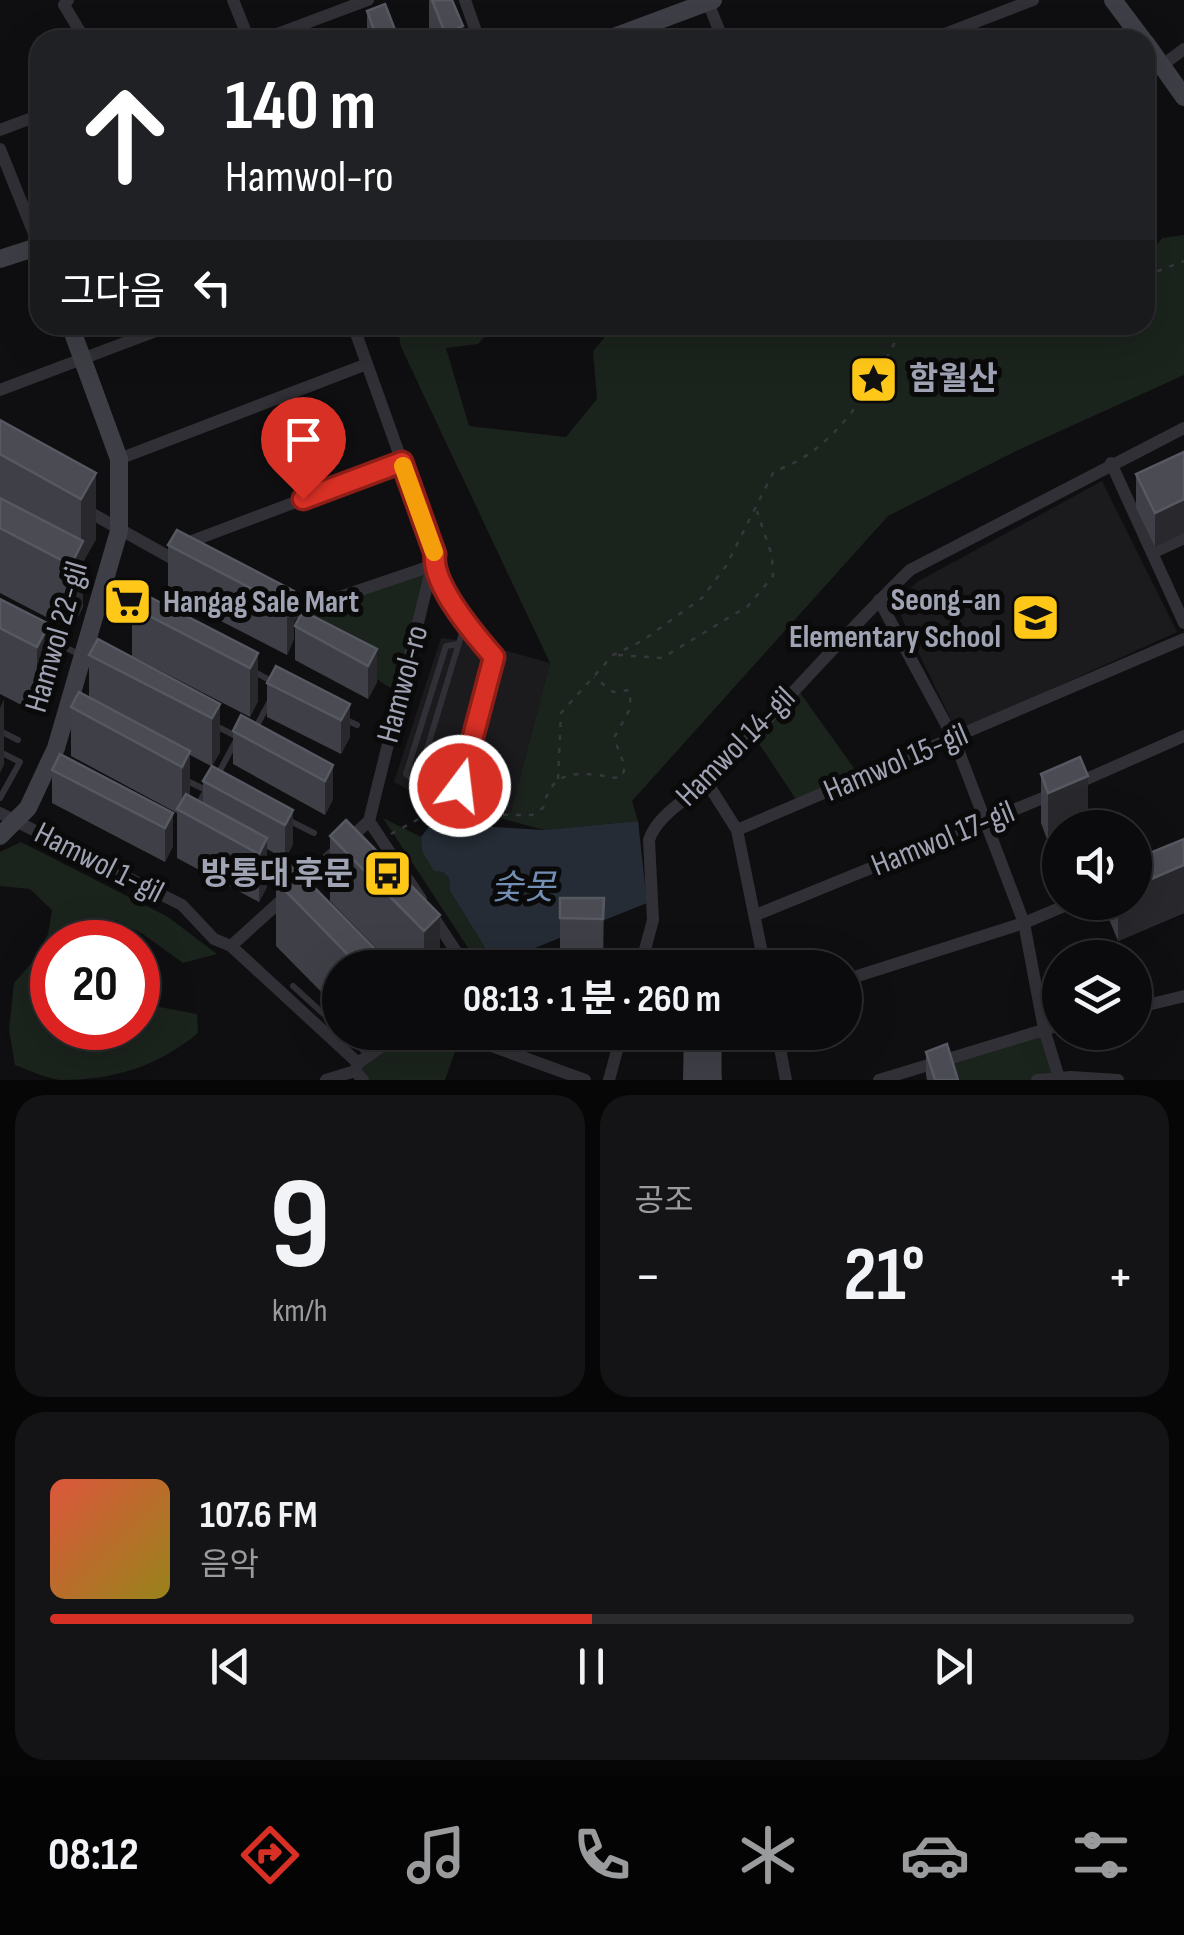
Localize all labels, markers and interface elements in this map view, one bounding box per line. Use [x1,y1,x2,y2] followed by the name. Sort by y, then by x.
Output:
[225,65,376,149] text: 140 m
[60,70,190,200] icon: ahead
[225,150,394,205] text: Hamwol-ro
[185,260,240,315] icon: left
[60,270,165,315] text: 그다음
[848,353,900,405] place icon: 함월산
[909,360,997,399] place label: 함월산
[261,397,346,500] pin
[276,412,331,467] icon: arrive
[17,557,97,717] street label: Hamwol 22-gil
[102,576,154,628] supermarket icon: Hangag Sale Mart
[789,581,1001,657] place label: Seong-an Elementary School
[163,583,359,622] place label: Hangag Sale Mart
[1010,592,1062,644] school or university icon: Seong-an Elementary School
[369,621,437,747] street label: Hamwol-ro
[668,679,804,815] street label: Hamwol 14-gil
[818,715,974,811] street label: Hamwol 15-gil
[408,734,512,838] position arrow
[866,793,1020,885] street label: Hamwol 17-gil
[1042,810,1152,1050] map controls
[1042,810,1152,920] button: sound
[28,814,170,912] street label: Hamwol 1-gil
[362,848,414,900] bus stop icon: 방통대 후문
[201,855,353,894] place label: 방통대 후문
[491,867,557,910] water label: 숯못
[30,920,160,1050] speed limit sign: 20
[1042,940,1152,1050] button: layers
[463,977,721,1022] text: 08:13 · 1 분 · 260 m
[269,1149,331,1305] text: 9
[635,1182,693,1221] text: 공조
[844,1231,925,1322] text: 21°
[635,1244,661,1311] text: −
[1107,1244,1134,1311] text: +
[272,1292,327,1331] text: km/h
[200,1493,318,1538] text: 107.6 FM
[200,1546,259,1585] text: 음악
[203,1639,258,1694] icon: previous
[564,1639,619,1694] icon: pause
[926,1639,981,1694] icon: next
[235,1820,305,1890] icon: directions
[401,1820,471,1890] icon: music
[567,1820,637,1890] icon: phone
[733,1820,803,1890] icon: climate
[900,1820,970,1890] icon: car
[1066,1820,1136,1890] icon: filters
[48,1828,139,1883] text: 08:12

